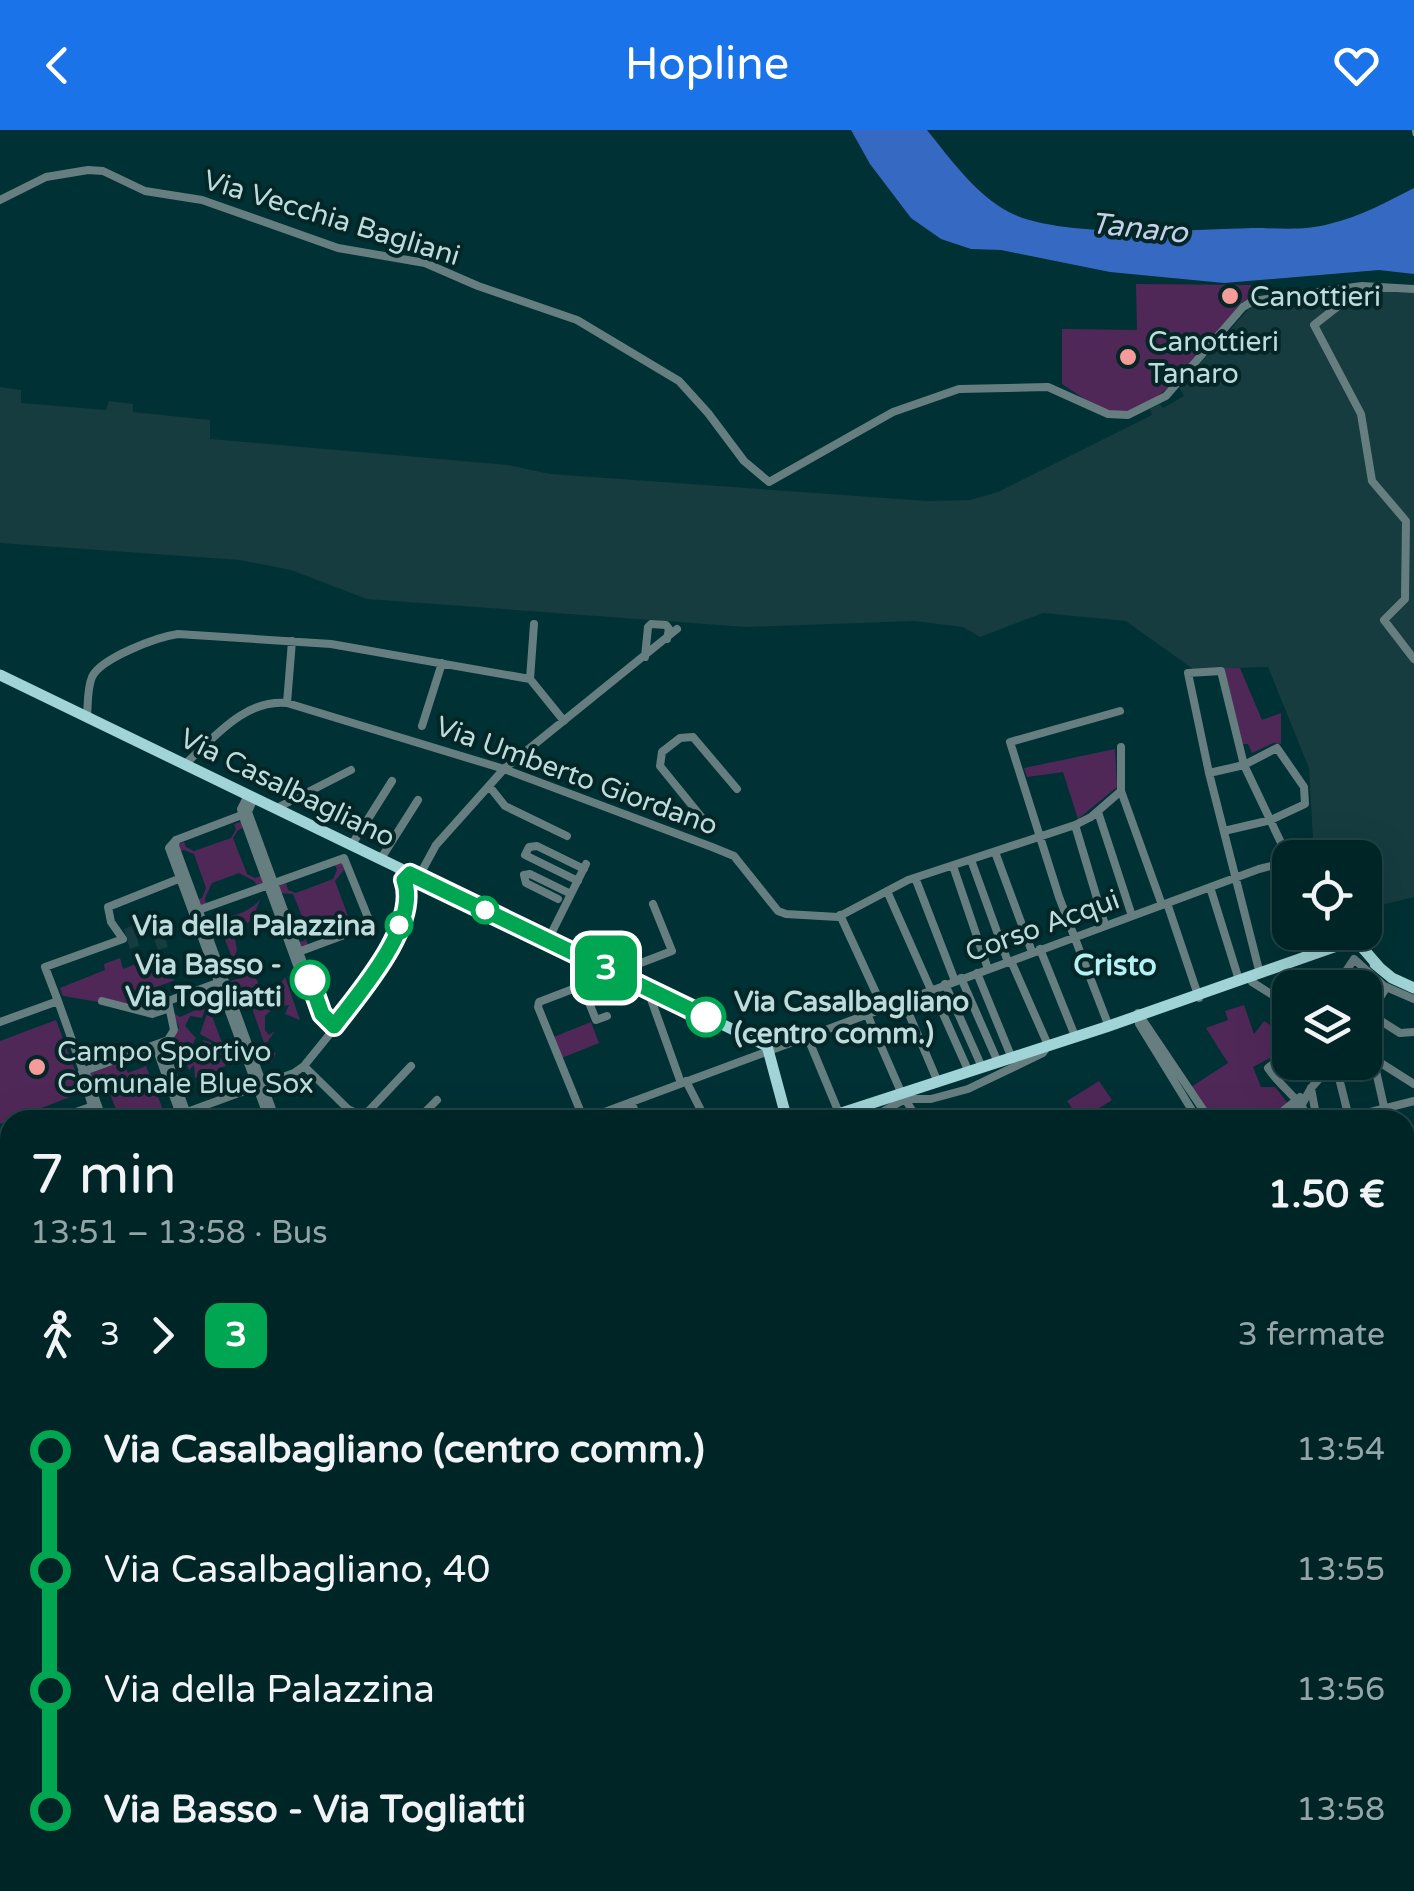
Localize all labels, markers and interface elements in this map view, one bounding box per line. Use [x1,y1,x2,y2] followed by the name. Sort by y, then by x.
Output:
[30,38,85,93] icon: back
[625,38,789,92] text: Hopline
[1329,38,1384,93] icon: heart
[199,163,464,273] street label: Via Vecchia Bagliani
[1089,205,1191,252] water label: Tanaro
[1250,280,1381,314] place label: Canottieri
[1219,285,1241,307] marker: Canottieri
[1148,325,1279,391] place label: Canottieri Tanaro
[1117,346,1139,368] marker: Canottieri Tanaro
[431,709,722,843] street label: Via Umberto Giordano
[174,721,401,855] street label: Via Casalbagliano
[1272,840,1382,1080] map controls
[1272,840,1382,950] button: locate
[961,882,1124,970] street label: Corso Acqui
[472,897,498,923] unlabelled marker
[132,909,376,943] place label: Via della Palazzina
[386,912,412,938] marker: Via della Palazzina
[574,936,638,1000] line badge: 3
[595,947,617,989] text: 3
[1073,947,1157,984] district label: Cristo
[125,948,282,1014] place label: Via Basso - Via Togliatti
[291,961,329,999] marker: Via Basso - Via Togliatti
[1272,970,1382,1080] button: layers
[734,985,969,1051] place label: Via Casalbagliano (centro comm.)
[687,998,725,1036] marker: Via Casalbagliano (centro comm.)
[57,1035,314,1101] place label: Campo Sportivo Comunale Blue Sox
[26,1056,48,1078] marker: Campo Sportivo Comunale Blue Sox
[30,1143,177,1209] text: 7 min
[1268,1172,1385,1218] text: 1.50 €
[30,1214,328,1252] text: 13:51 – 13:58 · Bus
[30,1308,85,1363] icon: walk
[135,1308,190,1363] icon: forward
[225,1314,247,1356] text: 3
[100,1316,120,1354] text: 3
[1238,1316,1385,1354] text: 3 fermate
[104,1427,705,1473] text: Via Casalbagliano (centro comm.)
[1296,1431,1385,1469] text: 13:54
[104,1547,490,1593] text: Via Casalbagliano, 40
[1296,1551,1385,1589] text: 13:55
[104,1667,435,1713] text: Via della Palazzina
[1296,1671,1385,1709] text: 13:56
[104,1787,526,1833] text: Via Basso - Via Togliatti
[1296,1791,1385,1829] text: 13:58

